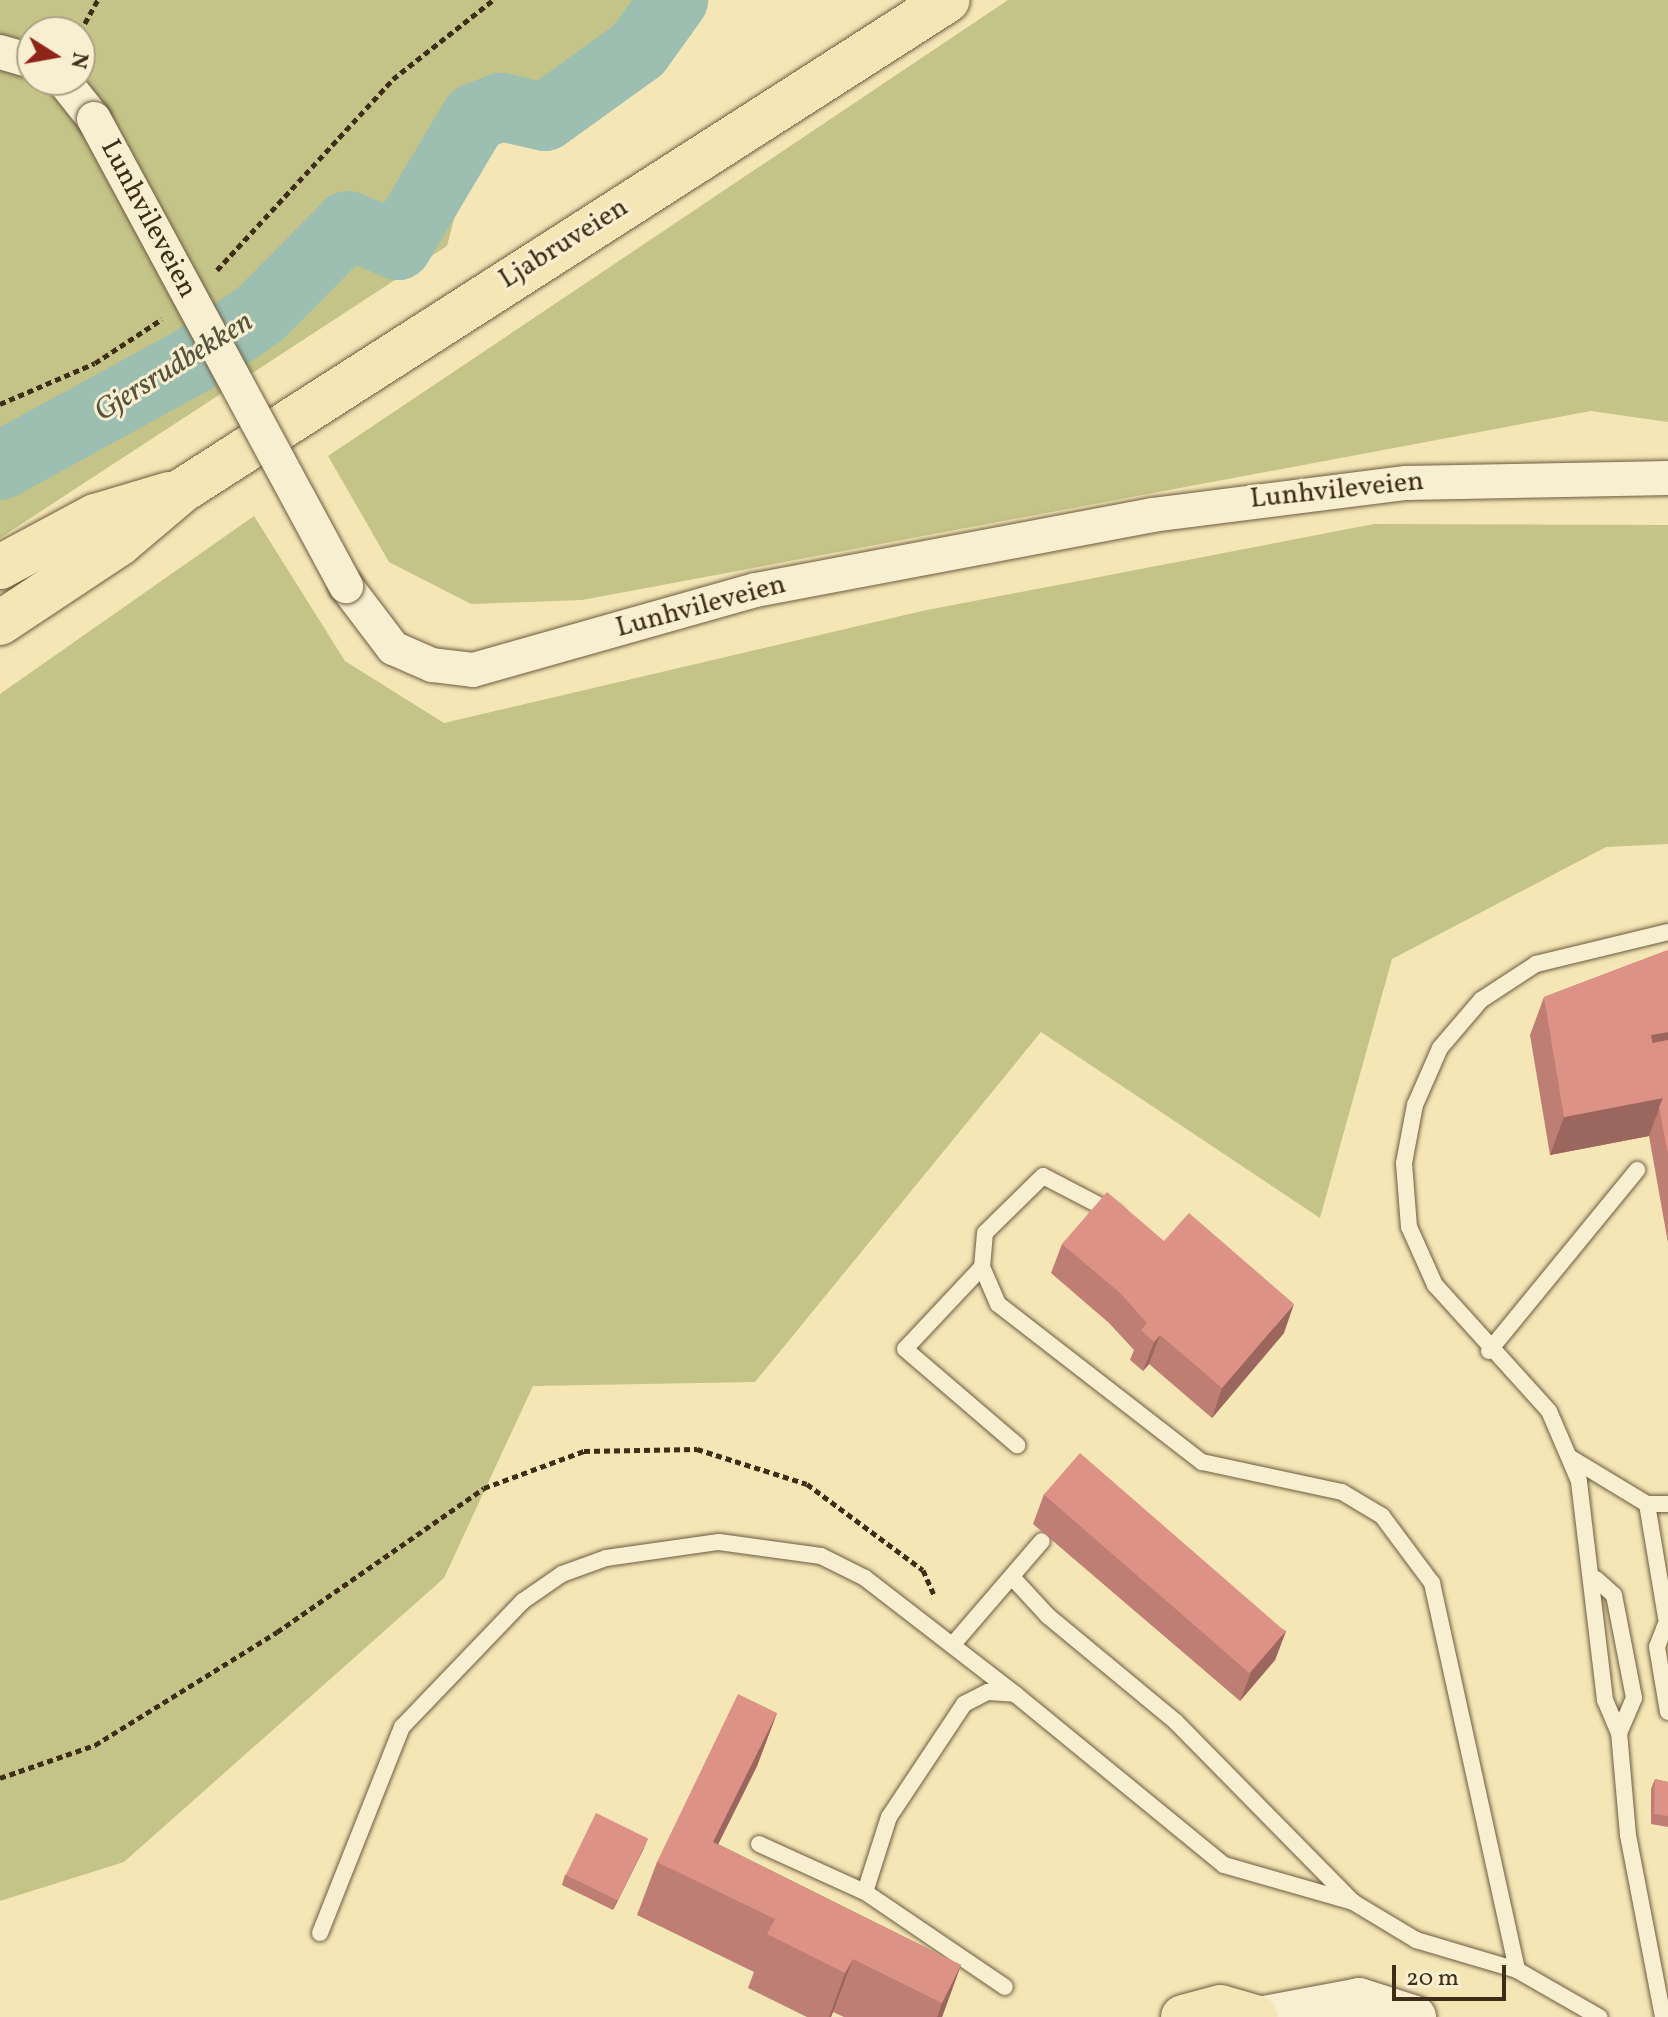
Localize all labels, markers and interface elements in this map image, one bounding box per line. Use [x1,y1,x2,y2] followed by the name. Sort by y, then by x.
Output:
[16,16,96,96] north arrow
[61,49,95,71] text: N
[92,134,204,304] street label: Lunhvileveien
[493,191,635,297] street label: Ljabruveien
[88,304,260,430] water label: Gjersrudbekken
[1248,465,1426,517] street label: Lunhvileveien
[612,568,790,646] street label: Lunhvileveien
[1396,1949,1510,1999] scale bar
[1406,1962,1459,1996] text: 20 m

